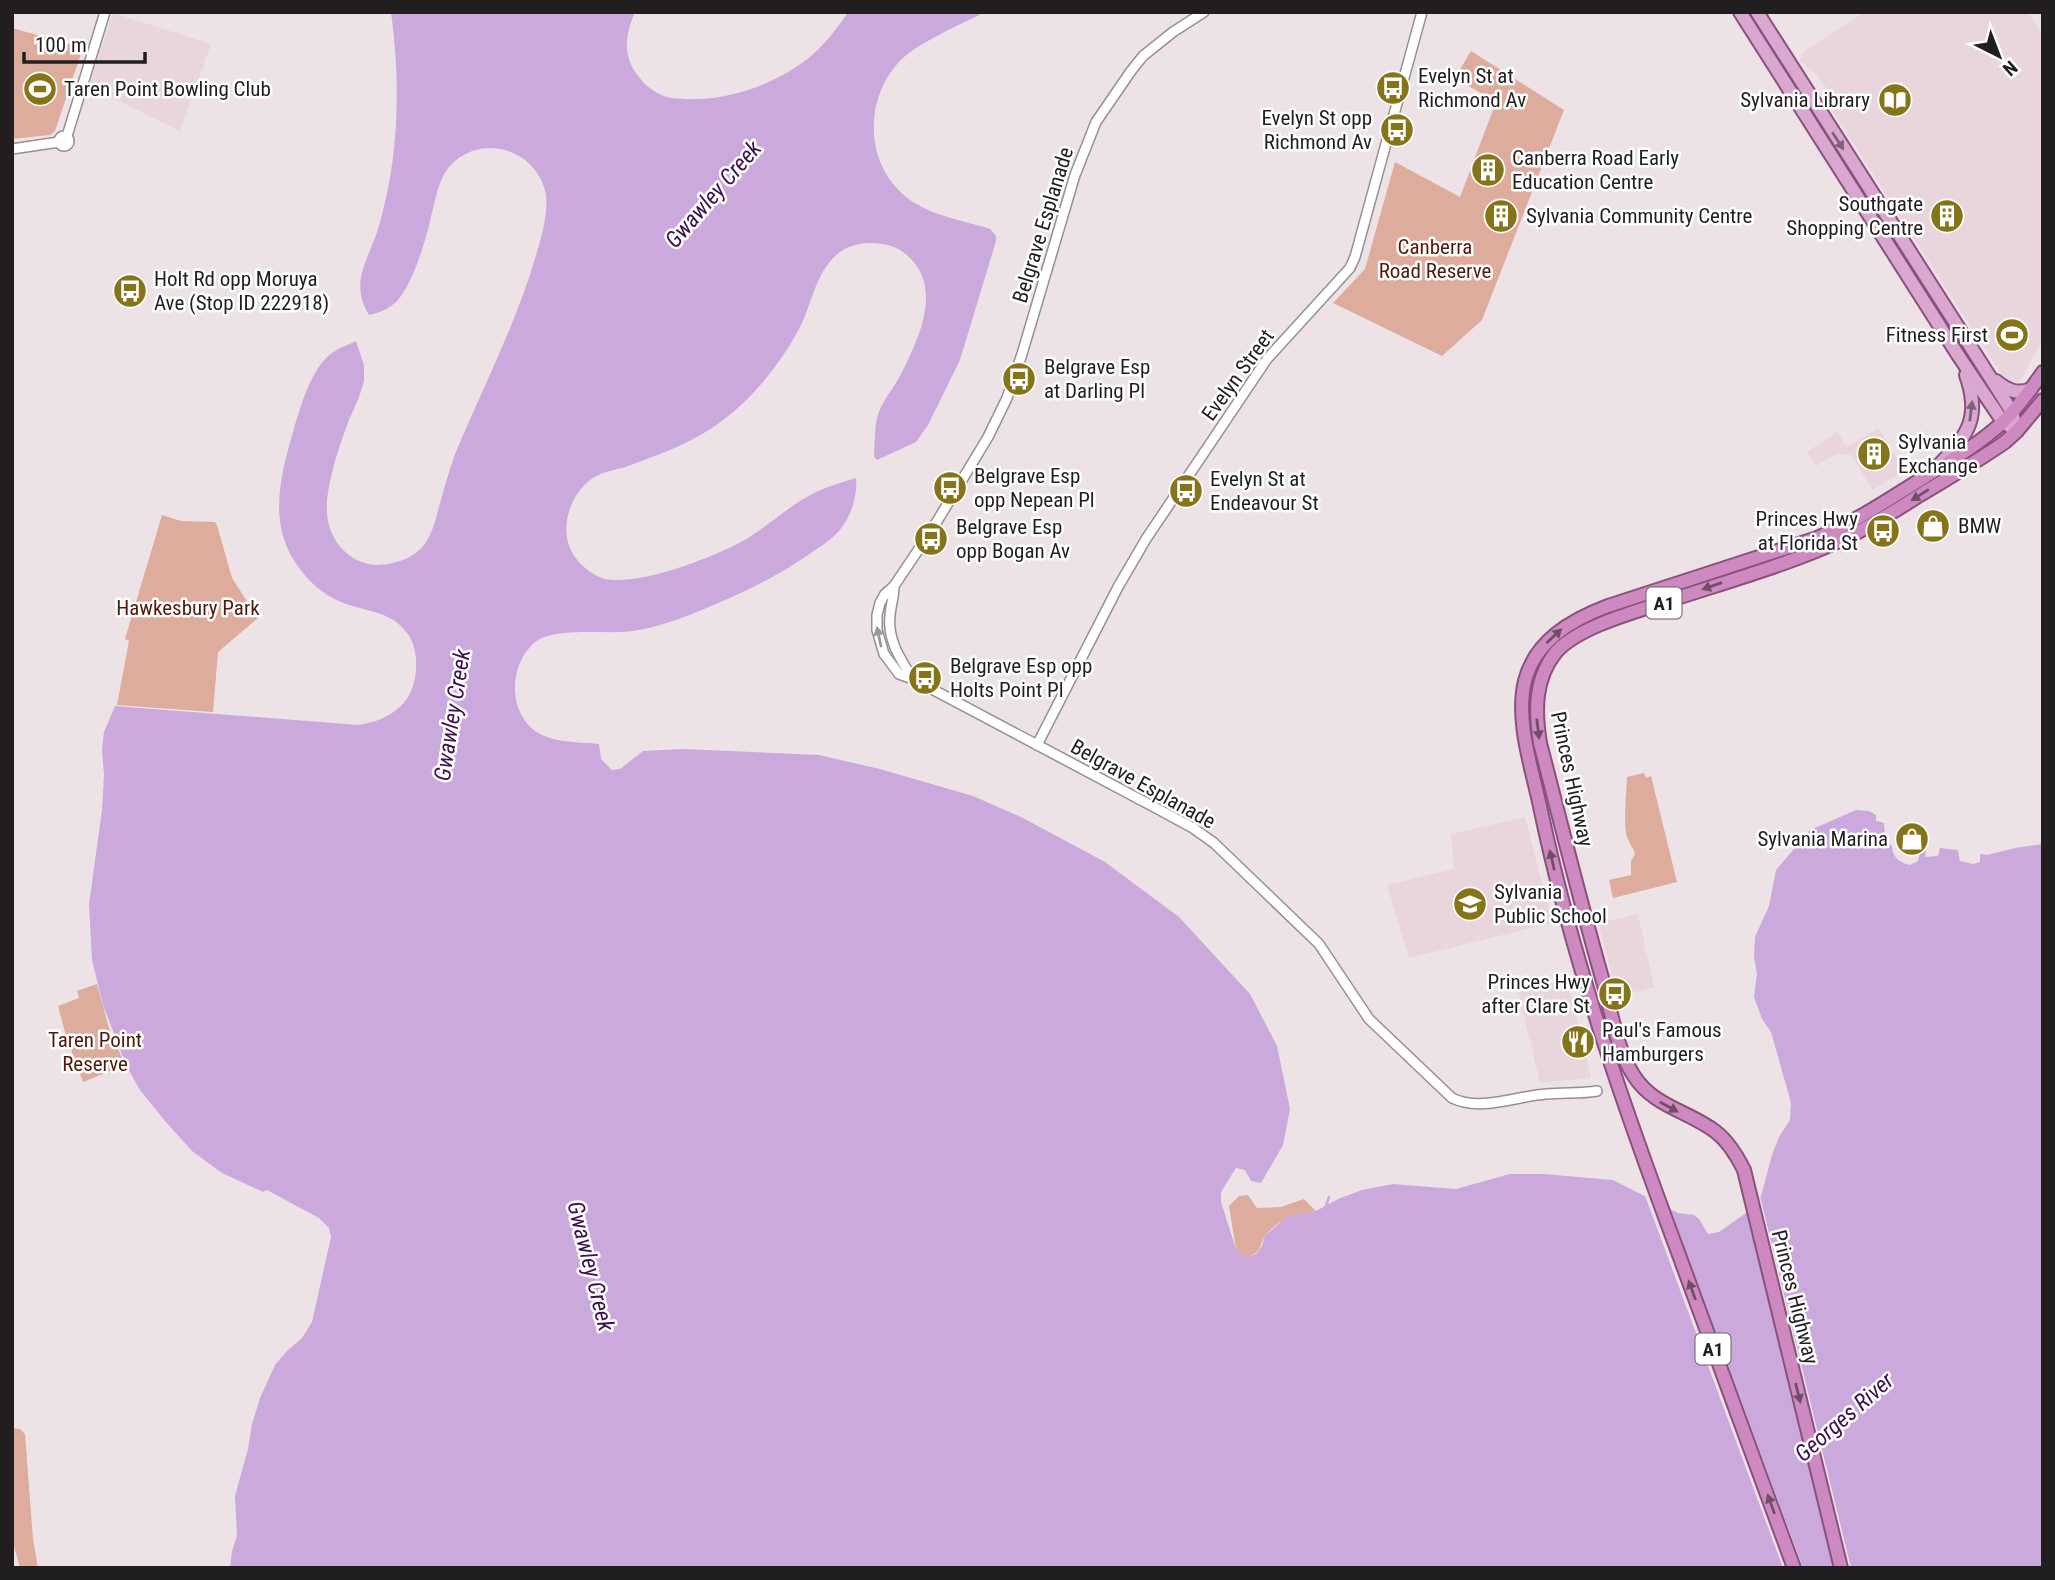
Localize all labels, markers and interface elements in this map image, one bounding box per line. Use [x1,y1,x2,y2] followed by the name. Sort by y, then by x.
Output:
[24,21,145,65] scale bar
[1964,21,2034,91] north arrow
[35,33,87,57] text: 100 m
[1998,56,2022,81] text: N
[1418,64,1526,112] place label: Evelyn St at Richmond Av
[1374,69,1412,107] bus stop icon: Evelyn St at Richmond Av
[21,70,59,108] sports icon: Taren Point Bowling Club
[64,77,271,101] place label: Taren Point Bowling Club
[1876,81,1914,119] library icon: Sylvania Library
[1740,88,1870,112] place label: Sylvania Library
[1261,106,1372,154] place label: Evelyn St opp Richmond Av
[1378,111,1416,149] bus stop icon: Evelyn St opp Richmond Av
[1832,131,1845,150] one-way arrow
[660,135,768,253] water label: Gwawley Creek
[1008,144,1078,306] street label: Belgrave Esplanade
[1512,146,1679,194] place label: Canberra Road Early Education Centre
[1469,151,1507,189] building icon: Canberra Road Early Education Centre
[1786,192,1923,240] place label: Southgate Shopping Centre
[1482,197,1520,235] building icon: Sylvania Community Centre
[1928,197,1966,235] building icon: Southgate Shopping Centre
[1526,204,1753,228] place label: Sylvania Community Centre
[1379,235,1491,283] park label: Canberra Road Reserve
[154,267,329,315] place label: Holt Rd opp Moruya Ave (Stop ID 222918)
[111,272,149,310] bus stop icon: Holt Rd opp Moruya Ave (Stop ID 222918)
[1993,316,2031,354] sports icon: Fitness First
[1886,323,1988,347] place label: Fitness First
[1197,325,1279,425] street label: Evelyn Street
[1044,355,1150,403] place label: Belgrave Esp at Darling Pl
[1000,360,1038,398] bus stop icon: Belgrave Esp at Darling Pl
[1965,400,1976,422] one-way arrow
[1898,430,1978,478] place label: Sylvania Exchange
[1855,435,1893,473] building icon: Sylvania Exchange
[974,464,1095,512] place label: Belgrave Esp opp Nepean Pl
[1210,467,1319,515] place label: Evelyn St at Endeavour St
[931,469,969,507] bus stop icon: Belgrave Esp opp Nepean Pl
[1167,472,1205,510] bus stop icon: Evelyn St at Endeavour St
[1910,489,1929,502] one-way arrow
[1756,507,1858,555] place label: Princes Hwy at Florida St
[1914,507,1952,545] shop icon: BMW
[1864,512,1902,550] bus stop icon: Princes Hwy at Florida St
[1958,514,2001,538] place label: BMW
[956,515,1070,563] place label: Belgrave Esp opp Bogan Av
[912,520,950,558] bus stop icon: Belgrave Esp opp Bogan Av
[1702,581,1723,592] one-way arrow
[1646,588,1682,618] road number: A1
[116,596,260,620] park label: Hawkesbury Park
[874,626,885,648] one-way arrow
[1545,629,1562,645] one-way arrow
[429,646,476,783] water label: Gwawley Creek
[950,654,1092,702] place label: Belgrave Esp opp Holts Point Pl
[906,659,944,697] bus stop icon: Belgrave Esp opp Holts Point Pl
[1546,709,1598,849] street label: Princes Highway
[1533,718,1544,740] one-way arrow
[1066,734,1220,834] street label: Belgrave Esplanade
[1893,820,1931,858] shop icon: Sylvania Marina
[1757,827,1888,851] place label: Sylvania Marina
[1546,849,1557,871] one-way arrow
[1494,880,1607,928] place label: Sylvania Public School
[1451,885,1489,923] school or university icon: Sylvania Public School
[1481,970,1590,1018] place label: Princes Hwy after Clare St
[1596,975,1634,1013] bus stop icon: Princes Hwy after Clare St
[1602,1018,1722,1066] place label: Paul's Famous Hamburgers
[1559,1023,1597,1061] restaurant icon: Paul's Famous Hamburgers
[48,1028,142,1076] park label: Taren Point Reserve
[1659,1101,1679,1113] one-way arrow
[561,1198,620,1335] water label: Gwawley Creek
[1767,1227,1823,1367] street label: Princes Highway
[1686,1280,1697,1301] one-way arrow
[1696,1334,1730,1364] road number: A1
[1789,1366,1900,1468] water label: Georges River
[1793,1382,1804,1404] one-way arrow
[1765,1493,1776,1514] one-way arrow

